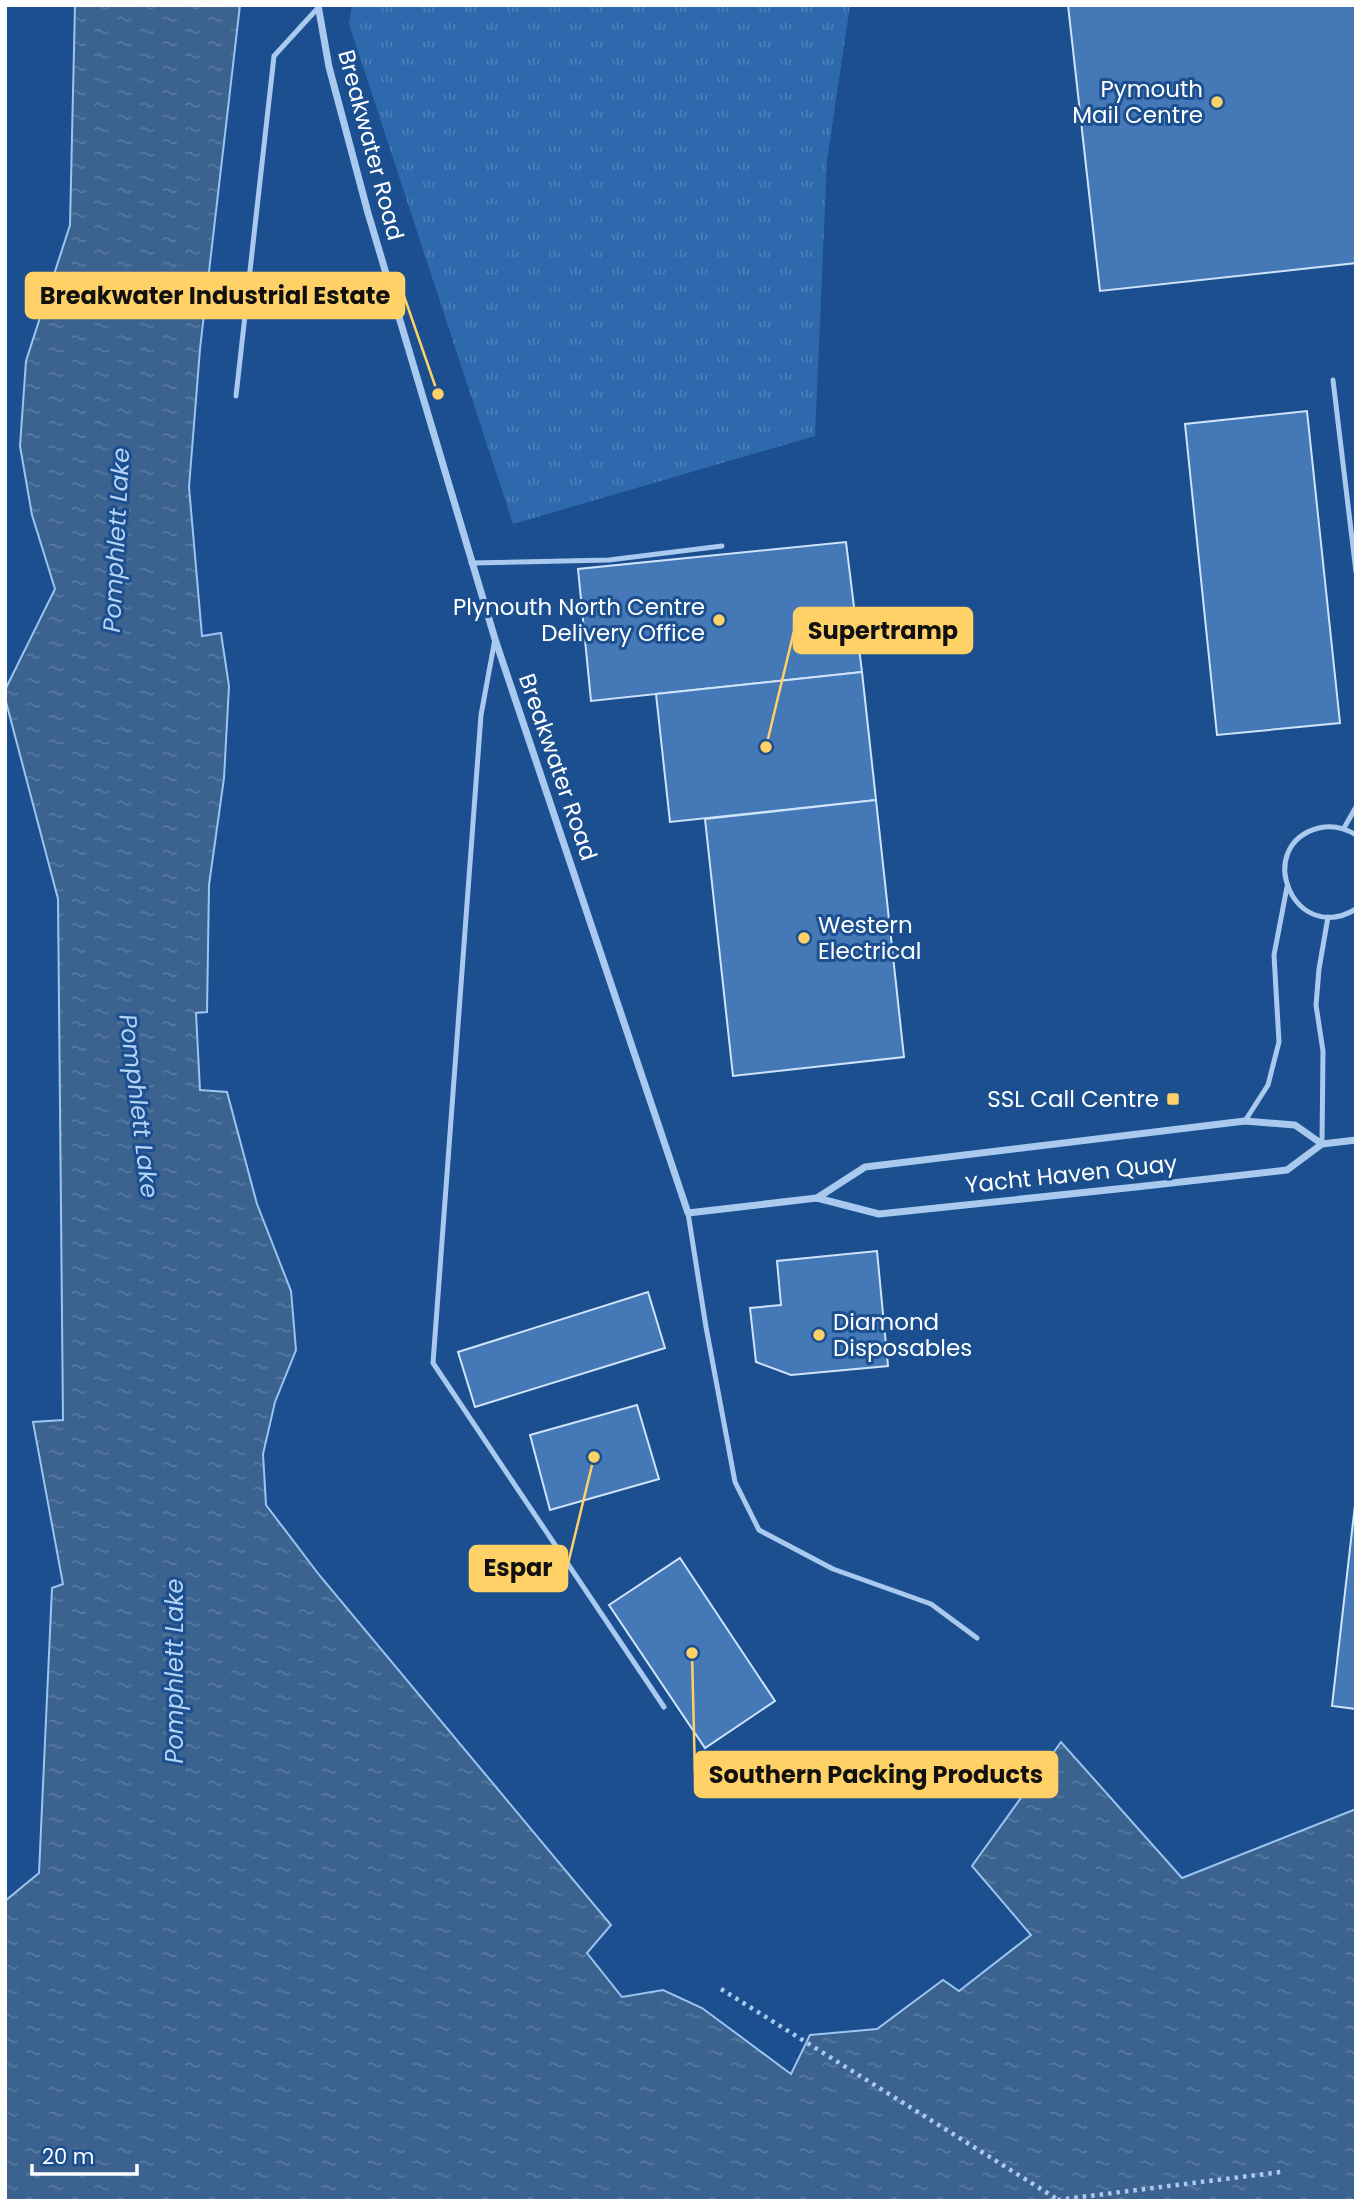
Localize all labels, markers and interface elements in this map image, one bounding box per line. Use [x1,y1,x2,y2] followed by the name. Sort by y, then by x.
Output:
[330,46,412,244] street label: Breakwater Road
[1072,73,1203,131] place label: Pymouth Mail Centre
[1209,94,1225,110] marker: Pymouth Mail Centre
[26,273,404,318] callout: Breakwater Industrial Estate
[40,279,391,312] text: Breakwater Industrial Estate
[95,447,137,633] water label: Pomphlett Lake
[453,591,705,649] place label: Plynouth North Centre Delivery Office
[794,608,972,653] callout: Supertramp
[711,612,727,628] marker: Plynouth North Centre Delivery Office
[808,614,958,647] text: Supertramp
[511,669,605,865] street label: Breakwater Road
[818,909,921,967] place label: Western Electrical
[796,930,812,946] marker: Western Electrical
[111,1012,167,1200] water label: Pomphlett Lake
[987,1083,1159,1115] place label: SSL Call Centre
[1165,1091,1181,1107] marker: SSL Call Centre
[963,1147,1179,1201] street label: Yacht Haven Quay
[833,1306,972,1364] place label: Diamond Disposables
[811,1327,827,1343] marker: Diamond Disposables
[470,1546,567,1591] callout: Espar
[483,1551,553,1584] text: Espar
[158,1578,191,1763] water label: Pomphlett Lake
[695,1752,1057,1797] callout: Southern Packing Products
[709,1758,1043,1791] text: Southern Packing Products
[32,2132,136,2176] scale bar
[42,2142,95,2171] text: 20 m

